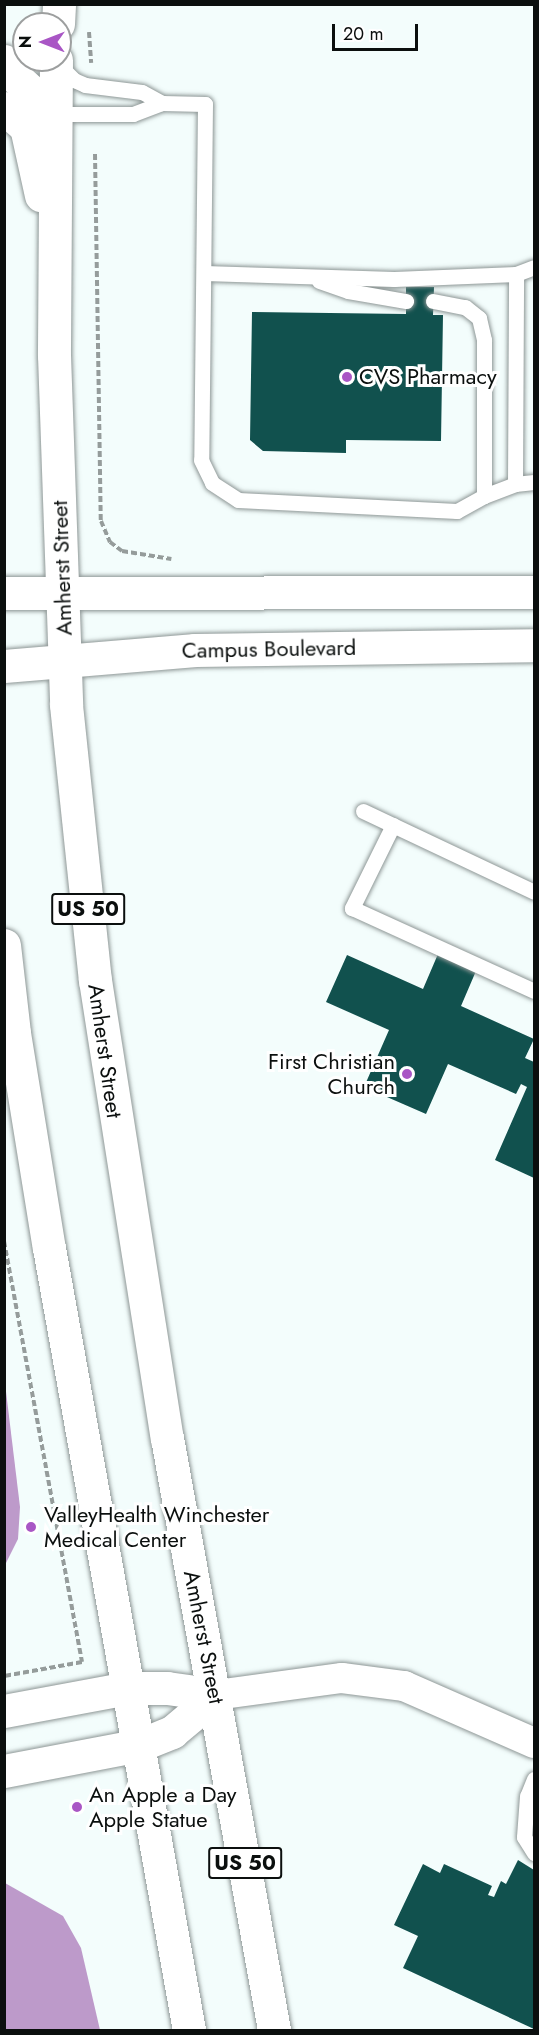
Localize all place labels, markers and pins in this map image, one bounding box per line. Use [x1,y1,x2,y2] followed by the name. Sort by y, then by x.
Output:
[359,364,497,390] place label: CVS Pharmacy
[340,370,354,384] marker: CVS Pharmacy
[268,1048,395,1100] place label: First Christian Church
[400,1067,414,1081] marker: First Christian Church
[44,1501,269,1552] place label: ValleyHealth Winchester Medical Center
[22,1518,40,1536] marker: ValleyHealth Winchester Medical Center
[89,1781,237,1832] place label: An Apple a Day Apple Statue
[70,1800,84,1814] marker: An Apple a Day Apple Statue

